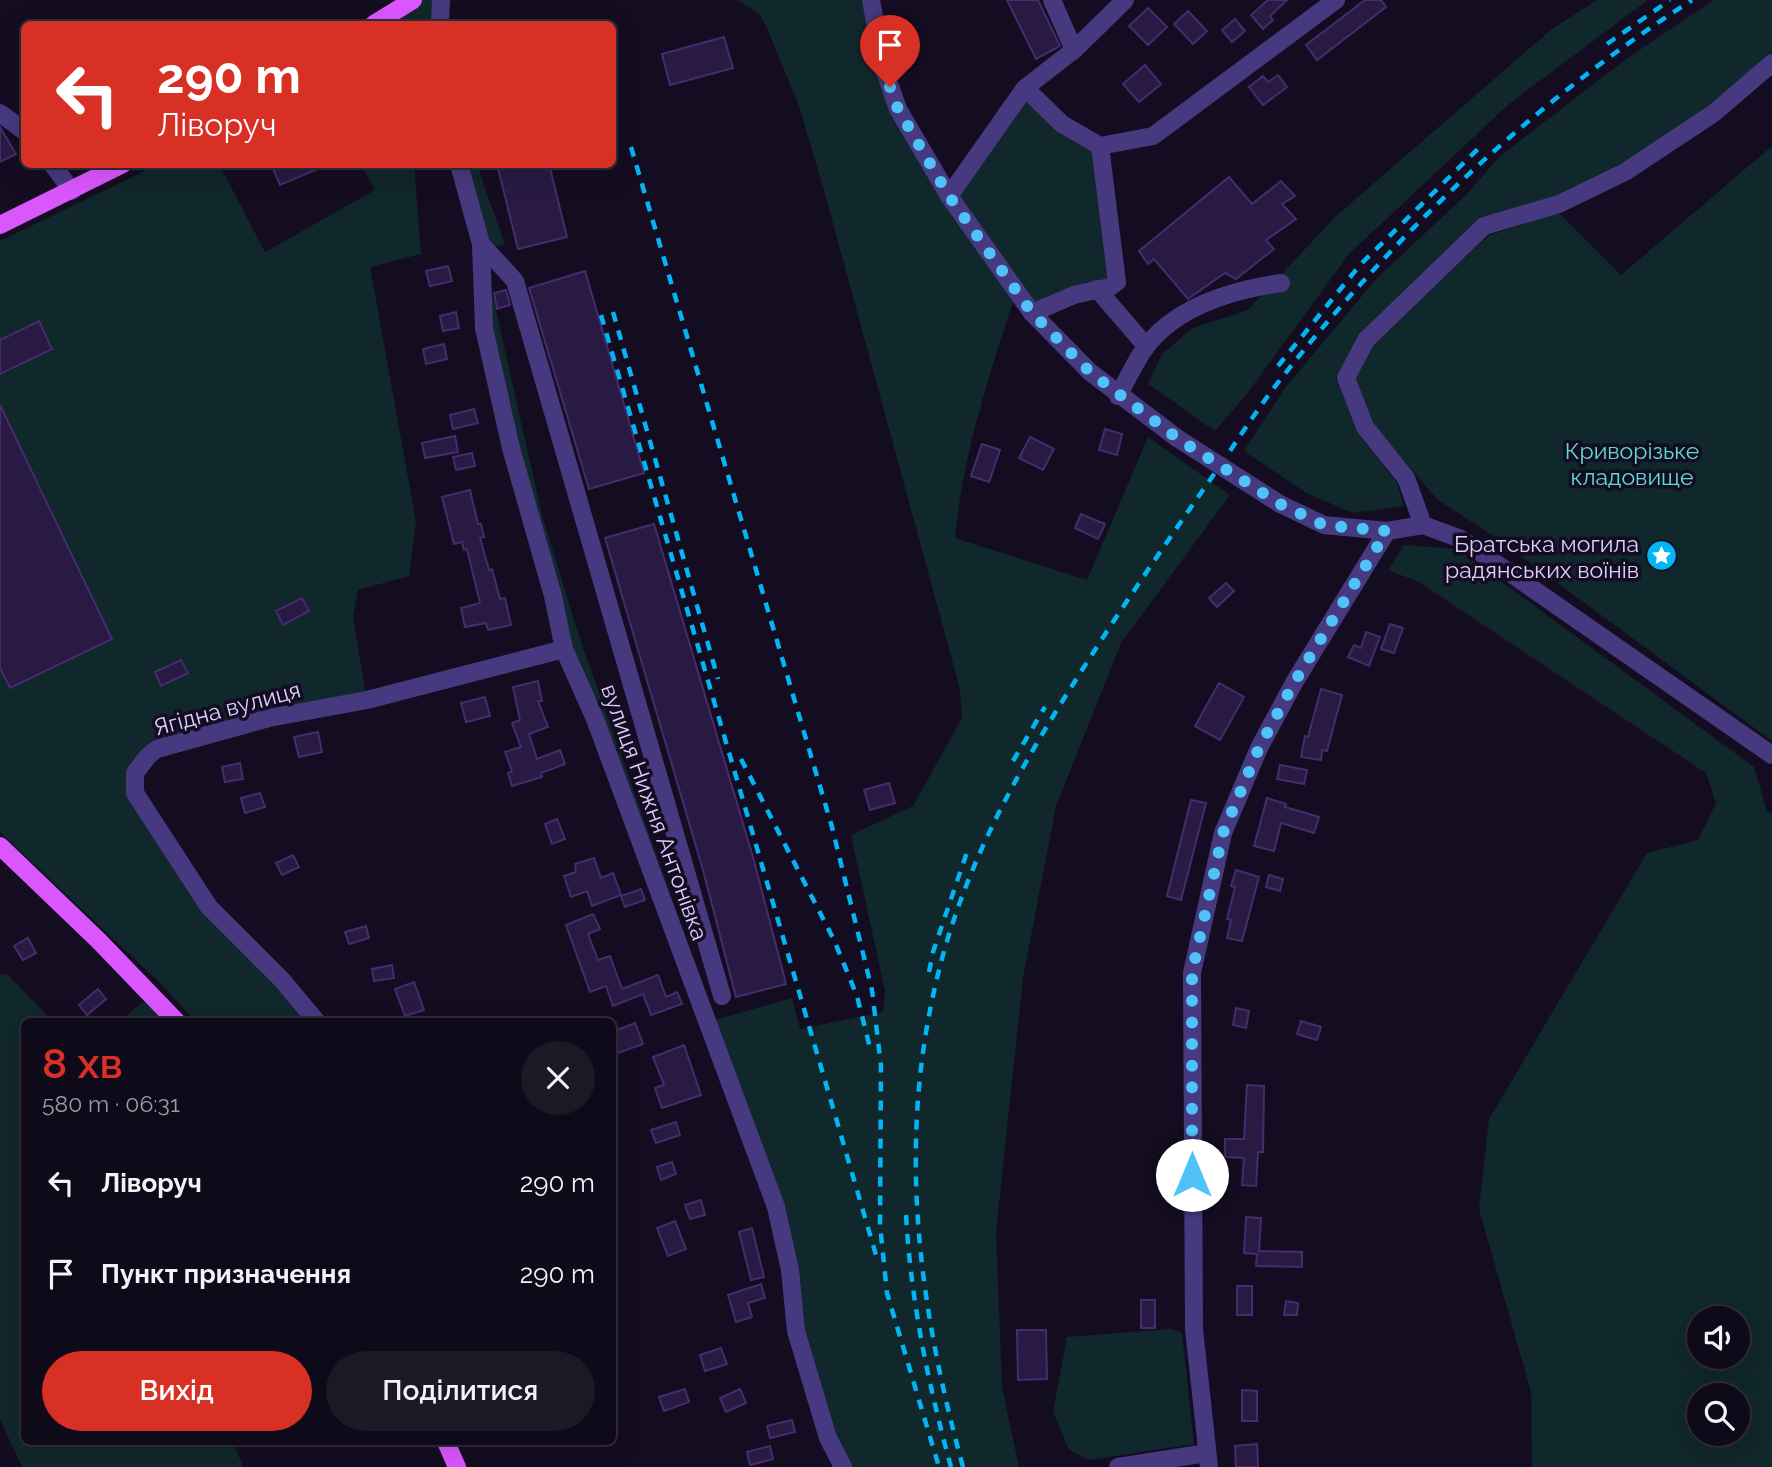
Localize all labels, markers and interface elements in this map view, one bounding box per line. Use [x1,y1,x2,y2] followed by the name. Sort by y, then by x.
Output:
[860,15,920,87] pin
[871,26,909,64] icon: arrive
[157,47,301,104] text: 290 m
[42,49,133,140] icon: left
[157,106,276,143] text: Ліворуч
[1565,437,1699,490] park label: Криворізьке кладовище
[1445,530,1639,583] place label: Братська могила радянських воїнів
[1645,539,1679,573] place icon: Братська могила радянських воїнів
[151,675,303,741] street label: Ягідна вулиця
[596,680,714,944] street label: вулиця Нижня Антонівка
[42,1039,123,1088] text: 8 хв
[521,1041,595,1115] button: close
[42,1090,180,1117] text: 580 m · 06:31
[1155,1138,1229,1212] position arrow
[42,1164,80,1202] icon: left
[101,1168,202,1198] text: Ліворуч
[520,1168,595,1198] text: 290 m
[42,1255,80,1293] icon: arrive
[101,1259,351,1289] text: Пункт призначення
[520,1259,595,1289] text: 290 m
[1687,1306,1750,1446] map controls
[1687,1306,1750,1369] button: sound
[42,1351,312,1431] button: Вихід
[326,1351,595,1431] button: Поділитися
[1687,1383,1750,1446] button: search

